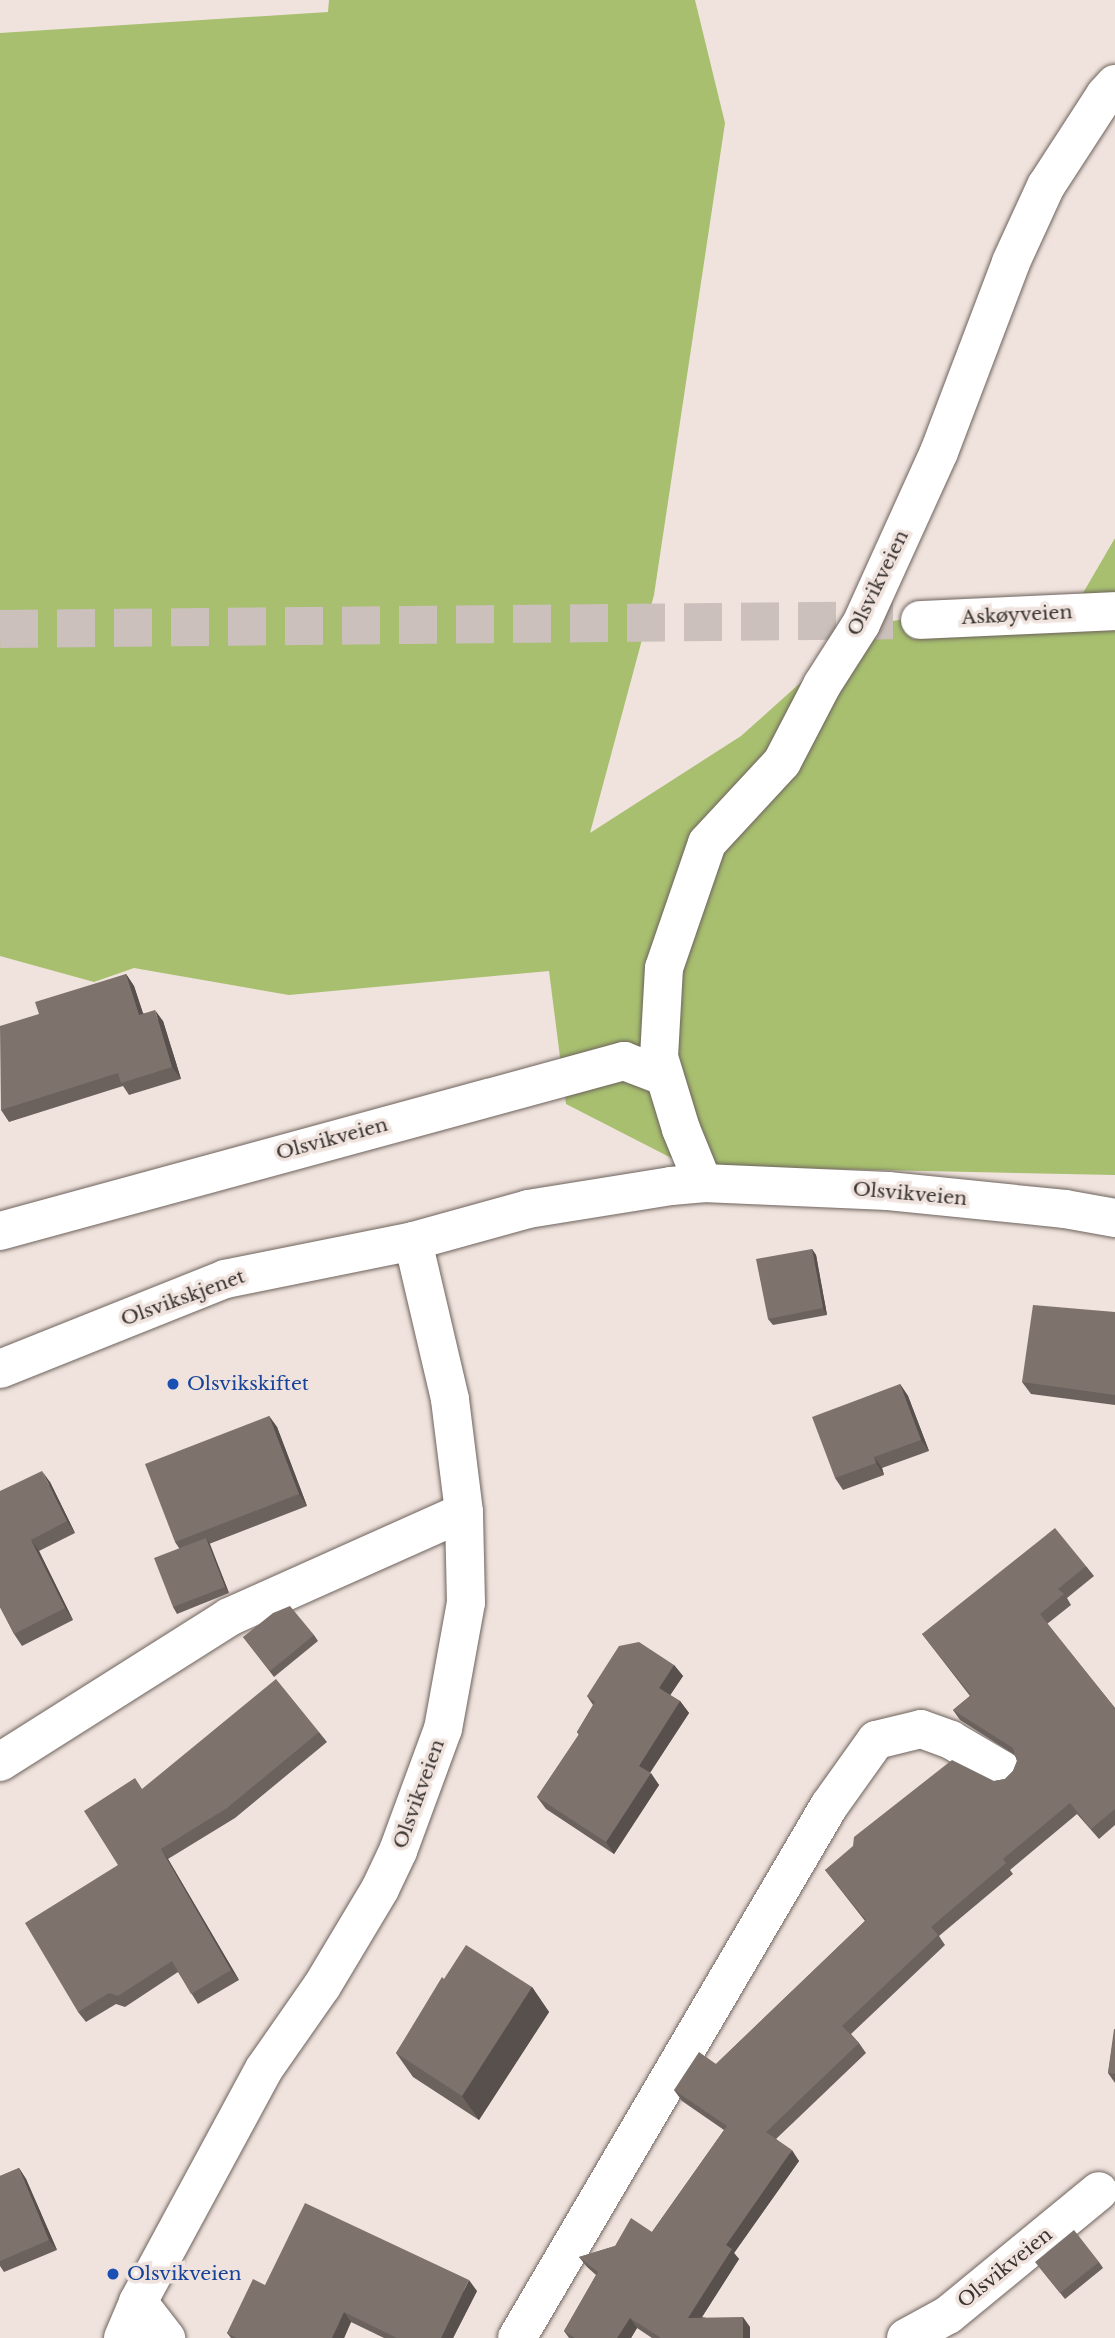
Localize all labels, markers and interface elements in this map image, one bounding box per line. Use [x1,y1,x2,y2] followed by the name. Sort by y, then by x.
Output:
[843,526,913,640] street label: Olsvikveien
[961,601,1073,629] street label: Askøyveien
[274,1113,390,1165] street label: Olsvikveien
[852,1178,968,1210] street label: Olsvikveien
[118,1265,248,1331] street label: Olsvikskjenet
[187,1373,309,1395] place label: Olsvikskiftet
[165,1376,181,1392] marker: Olsvikskiftet
[389,1736,449,1852] street label: Olsvikveien
[953,2223,1057,2313] street label: Olsvikveien
[127,2263,242,2285] place label: Olsvikveien
[105,2266,121,2282] marker: Olsvikveien

